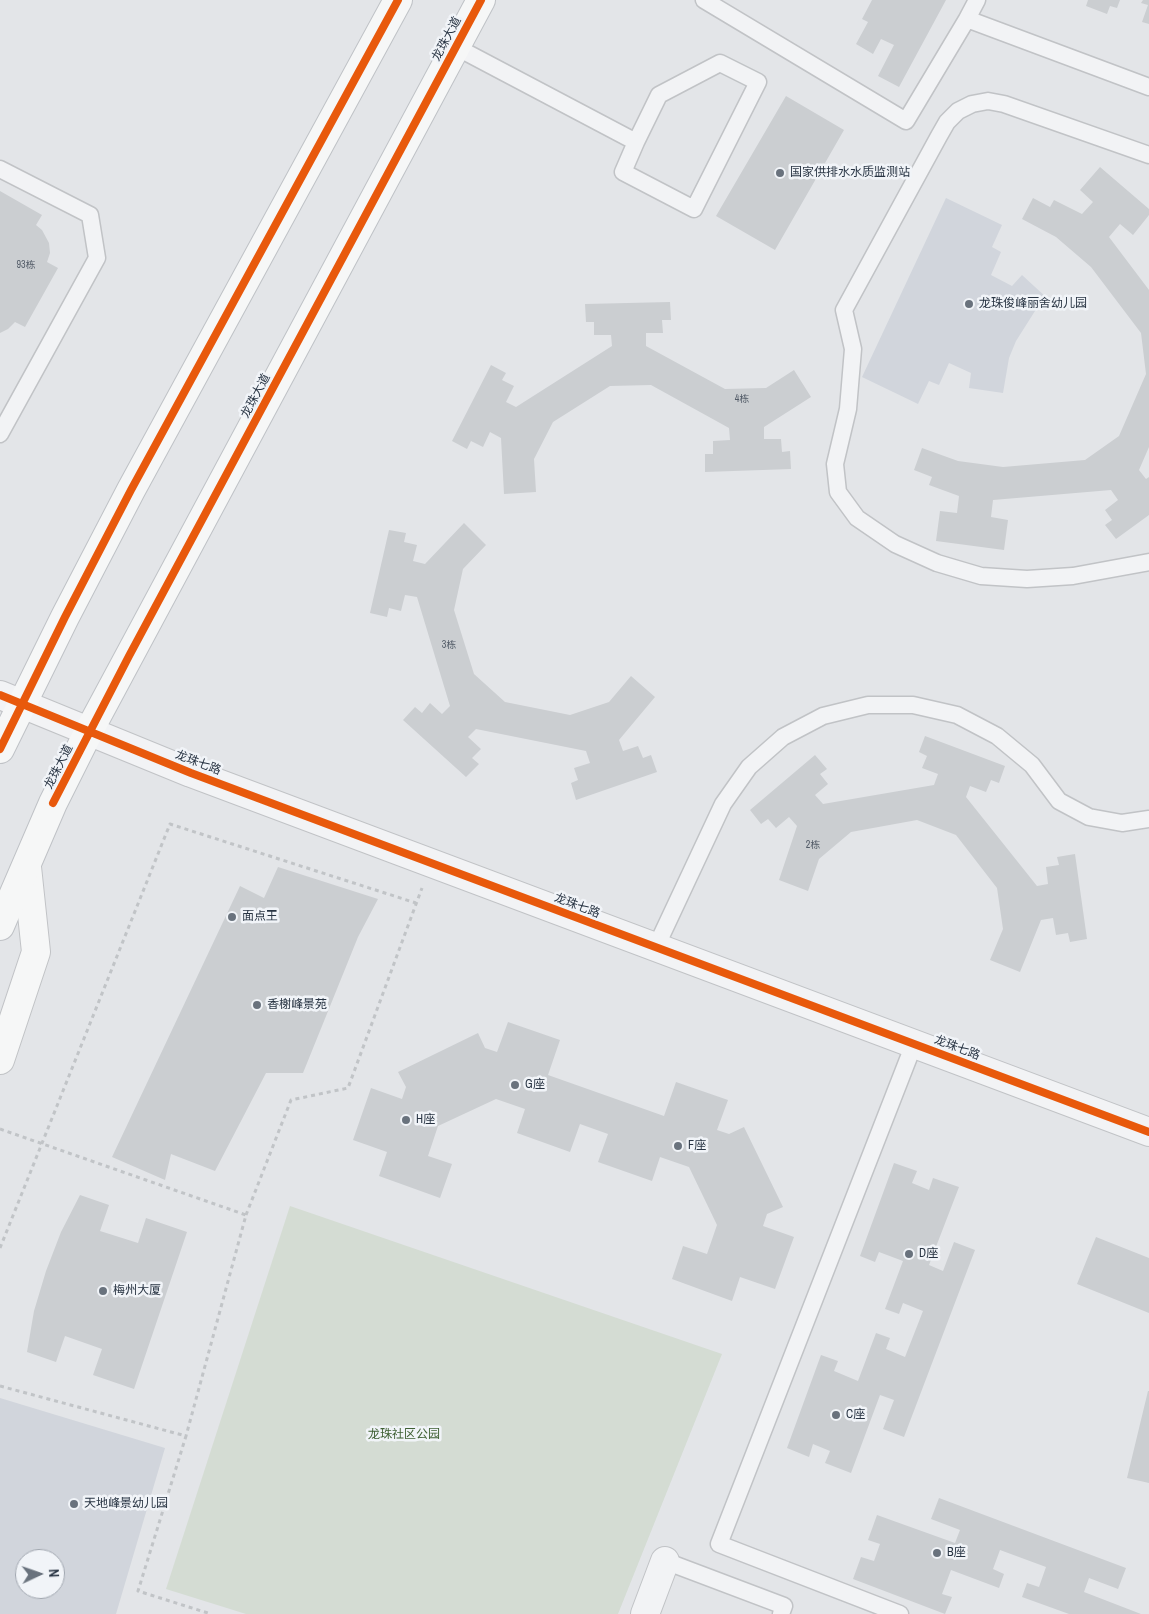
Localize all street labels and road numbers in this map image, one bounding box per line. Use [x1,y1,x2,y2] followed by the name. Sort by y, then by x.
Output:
[429,14,465,64] street label: 龙珠大道
[238,371,274,421] street label: 龙珠大道
[42,742,76,792] street label: 龙珠大道
[173,748,223,778] street label: 龙珠七路
[552,891,602,921] street label: 龙珠七路
[932,1033,982,1063] street label: 龙珠七路

